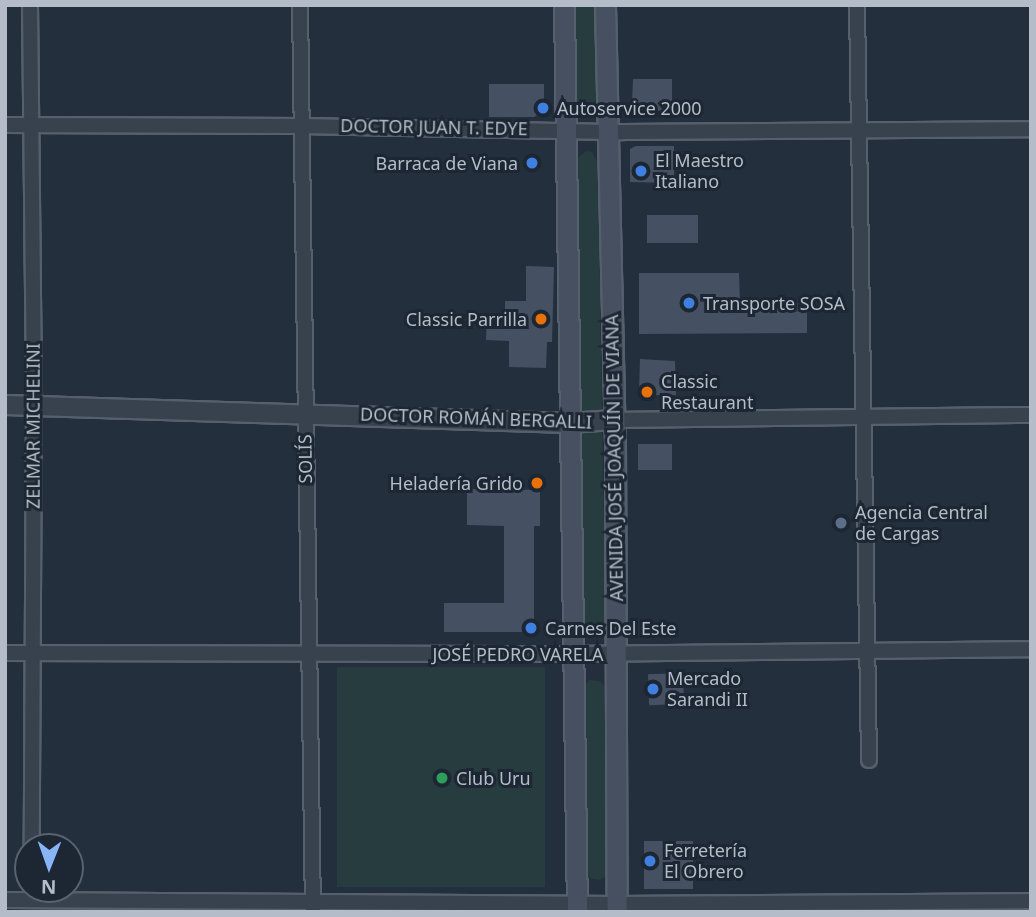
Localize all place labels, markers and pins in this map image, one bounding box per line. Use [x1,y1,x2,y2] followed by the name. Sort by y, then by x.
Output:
[557,97,702,119] place label: Autoservice 2000
[535,100,551,116] marker: Autoservice 2000
[655,150,744,192] place label: El Maestro Italiano
[376,152,518,174] place label: Barraca de Viana
[524,155,540,171] marker: Barraca de Viana
[633,163,649,179] marker: El Maestro Italiano
[703,292,845,314] place label: Transporte SOSA
[681,295,697,311] marker: Transporte SOSA
[406,308,527,330] place label: Classic Parrilla
[533,311,549,327] marker: Classic Parrilla
[661,371,753,414] place label: Classic Restaurant
[639,384,655,400] marker: Classic Restaurant
[390,472,523,494] place label: Heladería Grido
[529,475,545,491] marker: Heladería Grido
[855,502,988,544] place label: Agencia Central de Cargas
[833,515,849,531] marker: Agencia Central de Cargas
[545,617,676,639] place label: Carnes Del Este
[523,620,539,636] marker: Carnes Del Este
[667,668,748,710] place label: Mercado Sarandi II
[645,681,661,697] marker: Mercado Sarandi II
[456,767,531,789] place label: Club Uru
[434,770,450,786] marker: Club Uru
[664,840,747,882] place label: Ferretería El Obrero
[642,853,658,869] marker: Ferretería El Obrero

